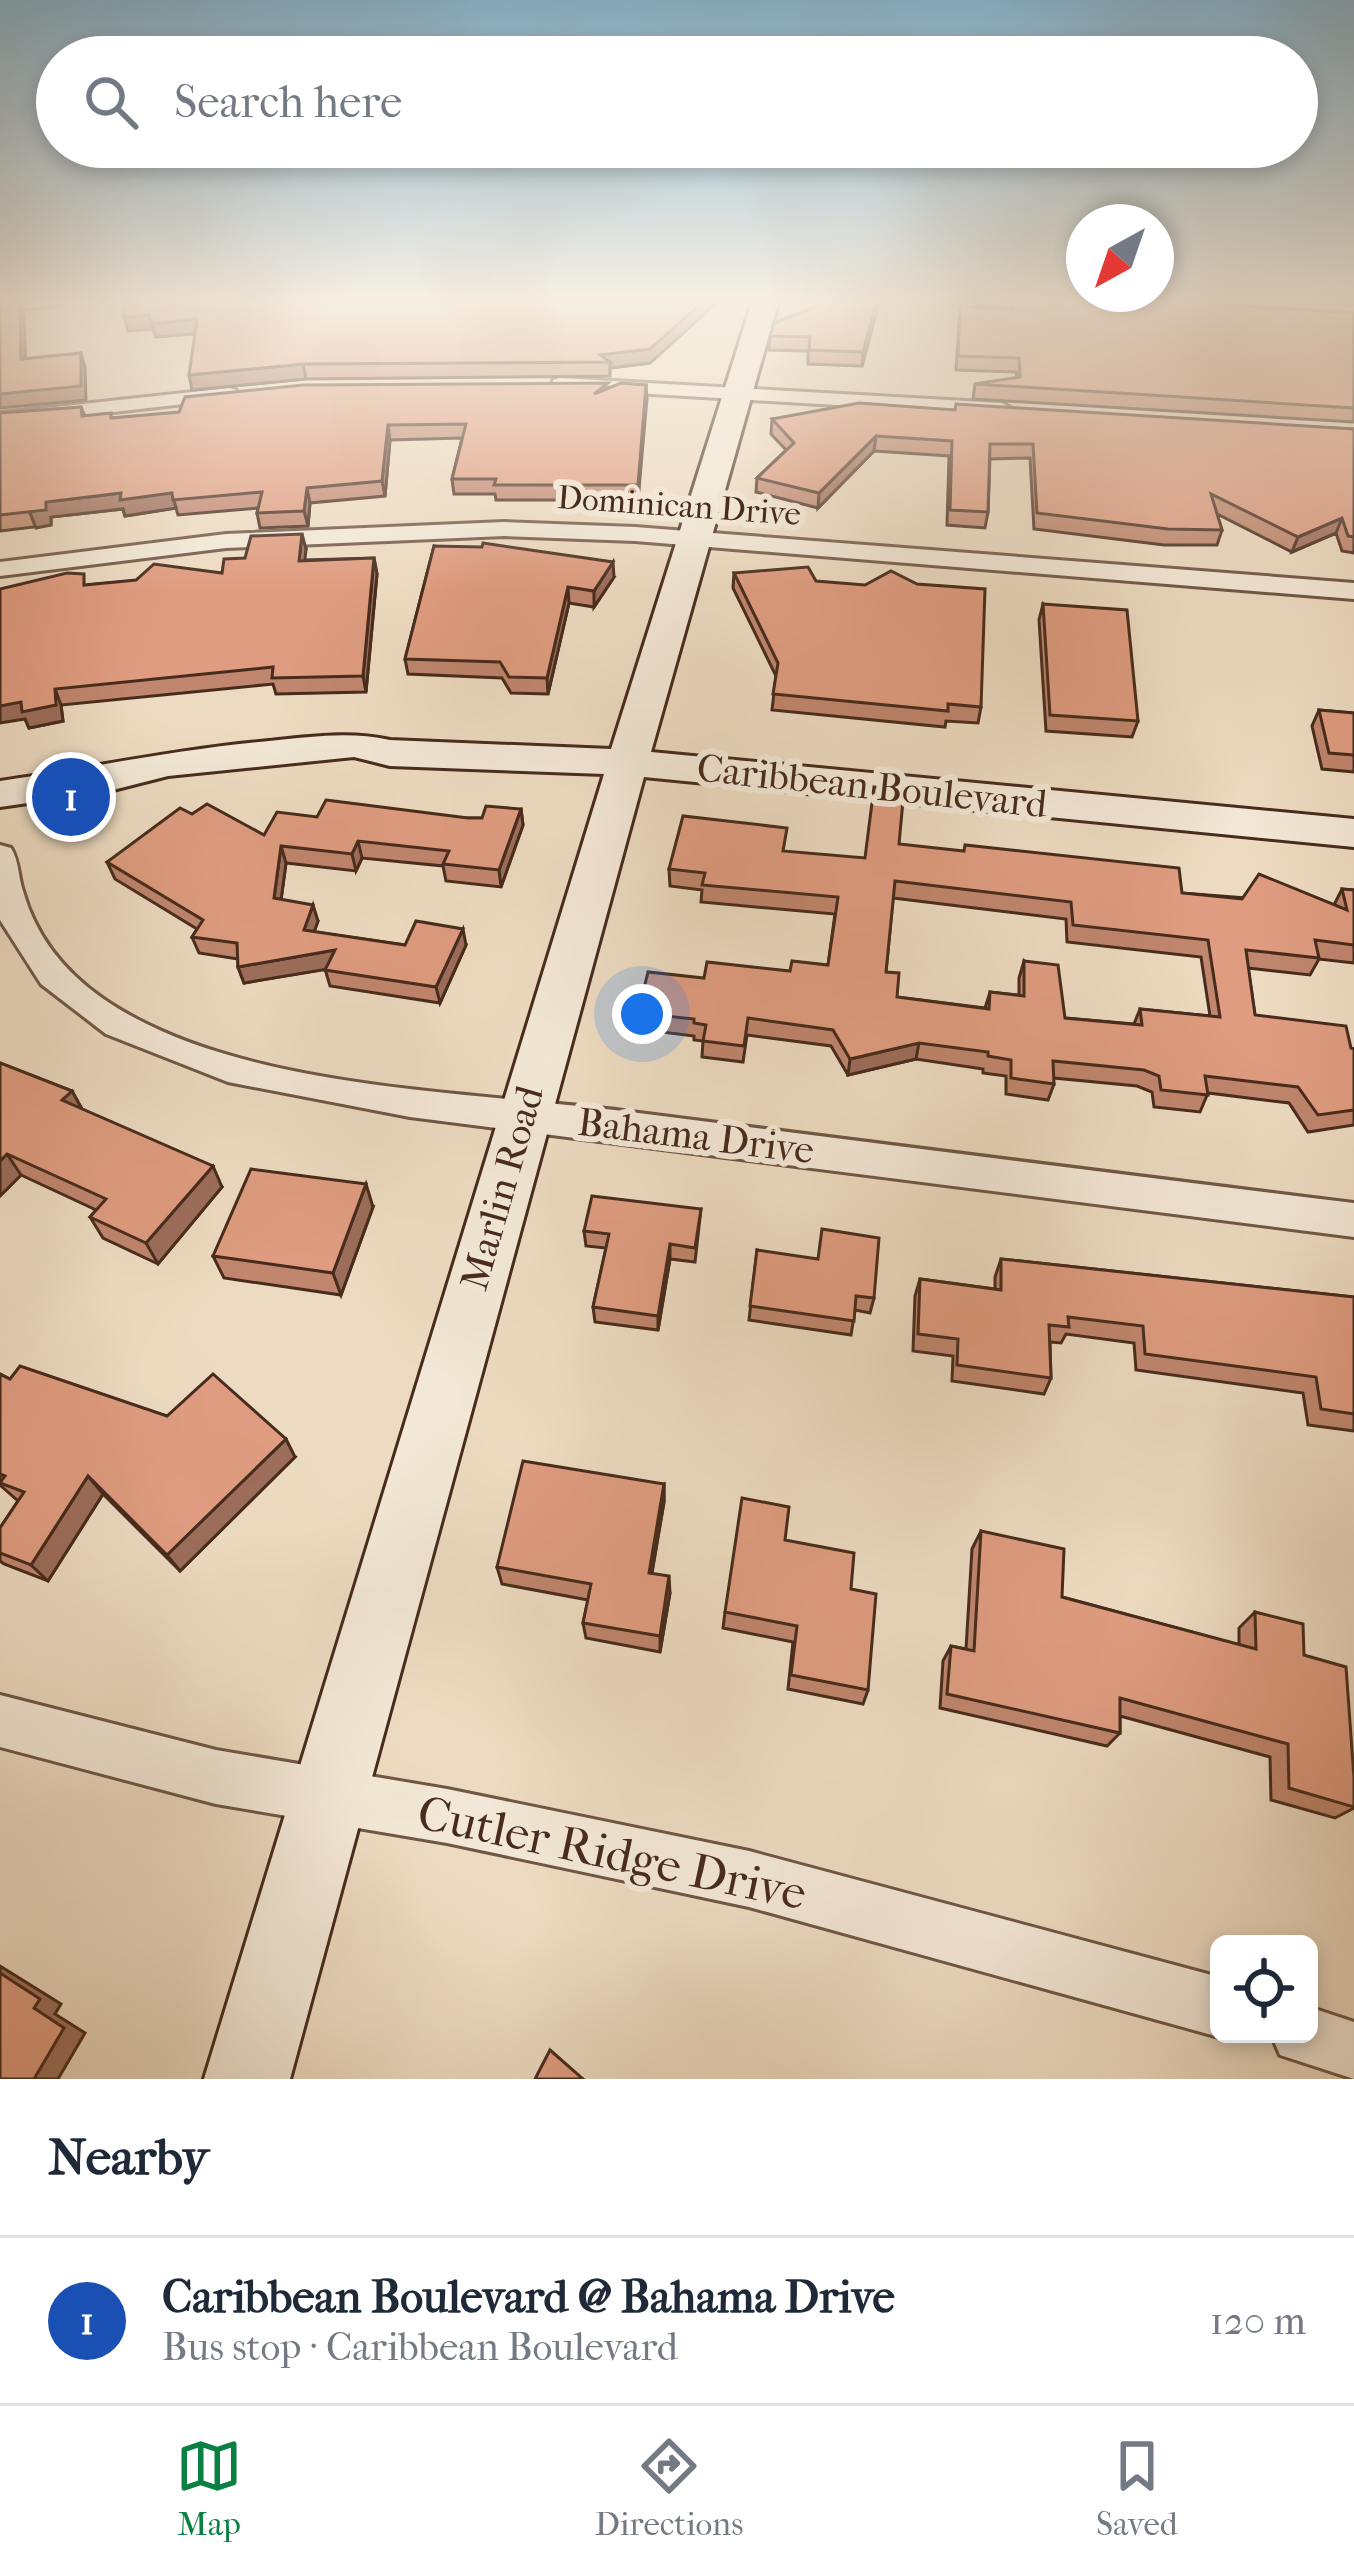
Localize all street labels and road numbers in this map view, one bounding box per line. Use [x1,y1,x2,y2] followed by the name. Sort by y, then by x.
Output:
[556,478,802,534] street label: Dominican Drive
[695,745,1050,827] street label: Caribbean Boulevard
[451,1080,553,1295] street label: Marlin Road
[575,1099,817,1173] street label: Bahama Drive
[413,1784,811,1922] street label: Cutler Ridge Drive

